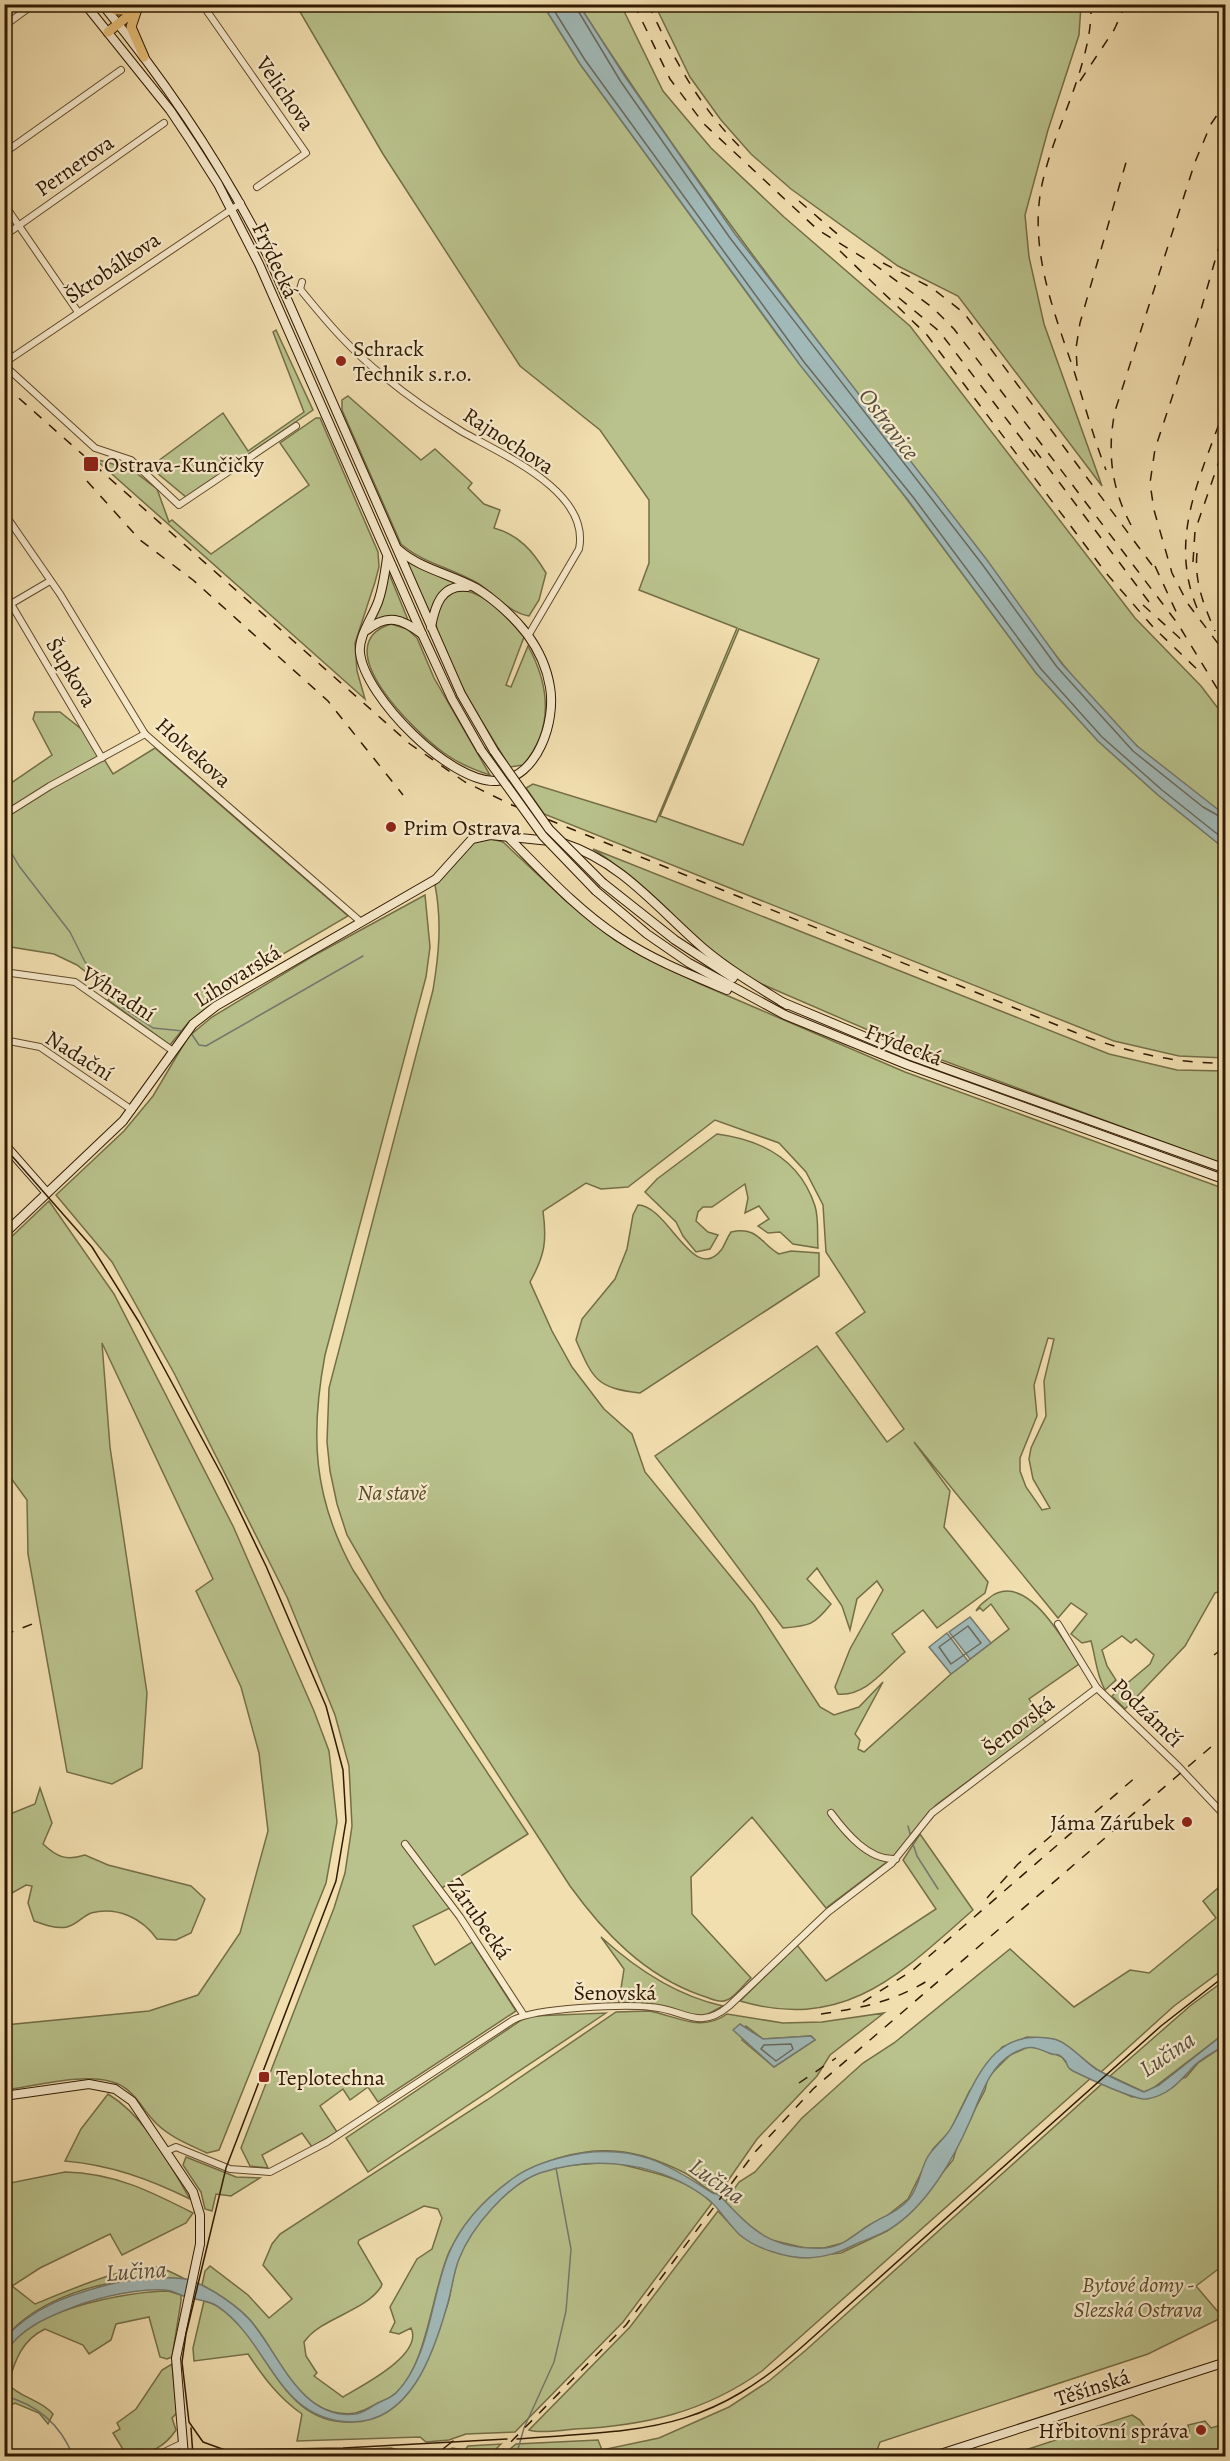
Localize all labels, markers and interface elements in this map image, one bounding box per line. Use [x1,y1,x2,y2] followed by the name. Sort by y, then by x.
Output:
[248,50,322,137] street label: Velichova
[29,127,121,204] street label: Pernerova
[244,217,306,304] street label: Frýdecká
[59,224,167,311] street label: Škrobálkova
[353,334,473,389] place label: Schrack Technik s.r.o.
[334,354,348,368] marker: Schrack Technik s.r.o.
[851,381,927,467] water label: Ostravice
[457,400,560,482] street label: Rajnochova
[104,450,264,480] place label: Ostrava-Kunčičky
[82,455,100,473] marker: Ostrava-Kunčičky
[39,632,104,713] street label: Šupkova
[149,711,238,795] street label: Holvekova
[403,813,522,843] place label: Prim Ostrava
[384,820,398,834] marker: Prim Ostrava
[188,937,287,1014] street label: Lihovarská
[75,958,161,1029] street label: Výhradní
[861,1016,947,1074] street label: Frýdecká
[40,1023,119,1089] street label: Nadační
[357,1478,428,1508] park label: Na stavě
[1105,1671,1189,1754] street label: Podzámčí
[976,1688,1061,1763] street label: Šenovská
[1050,1808,1175,1838] place label: Jáma Zárubek
[1180,1815,1194,1829] marker: Jáma Zárubek
[440,1871,519,1966] street label: Zárubecká
[573,1978,657,2008] street label: Šenovská
[1133,2024,1201,2084] water label: Lučina
[276,2063,386,2093] place label: Teplotechna
[257,2070,271,2084] marker: Teplotechna
[683,2150,751,2212] water label: Lučina
[104,2253,168,2289] water label: Lučina
[1074,2270,1203,2325] park label: Bytové domy - Slezská Ostrava
[1051,2362,1134,2414] street label: Těšínská
[1038,2416,1190,2446] place label: Hřbitovní správa
[1194,2423,1208,2437] marker: Hřbitovní správa

